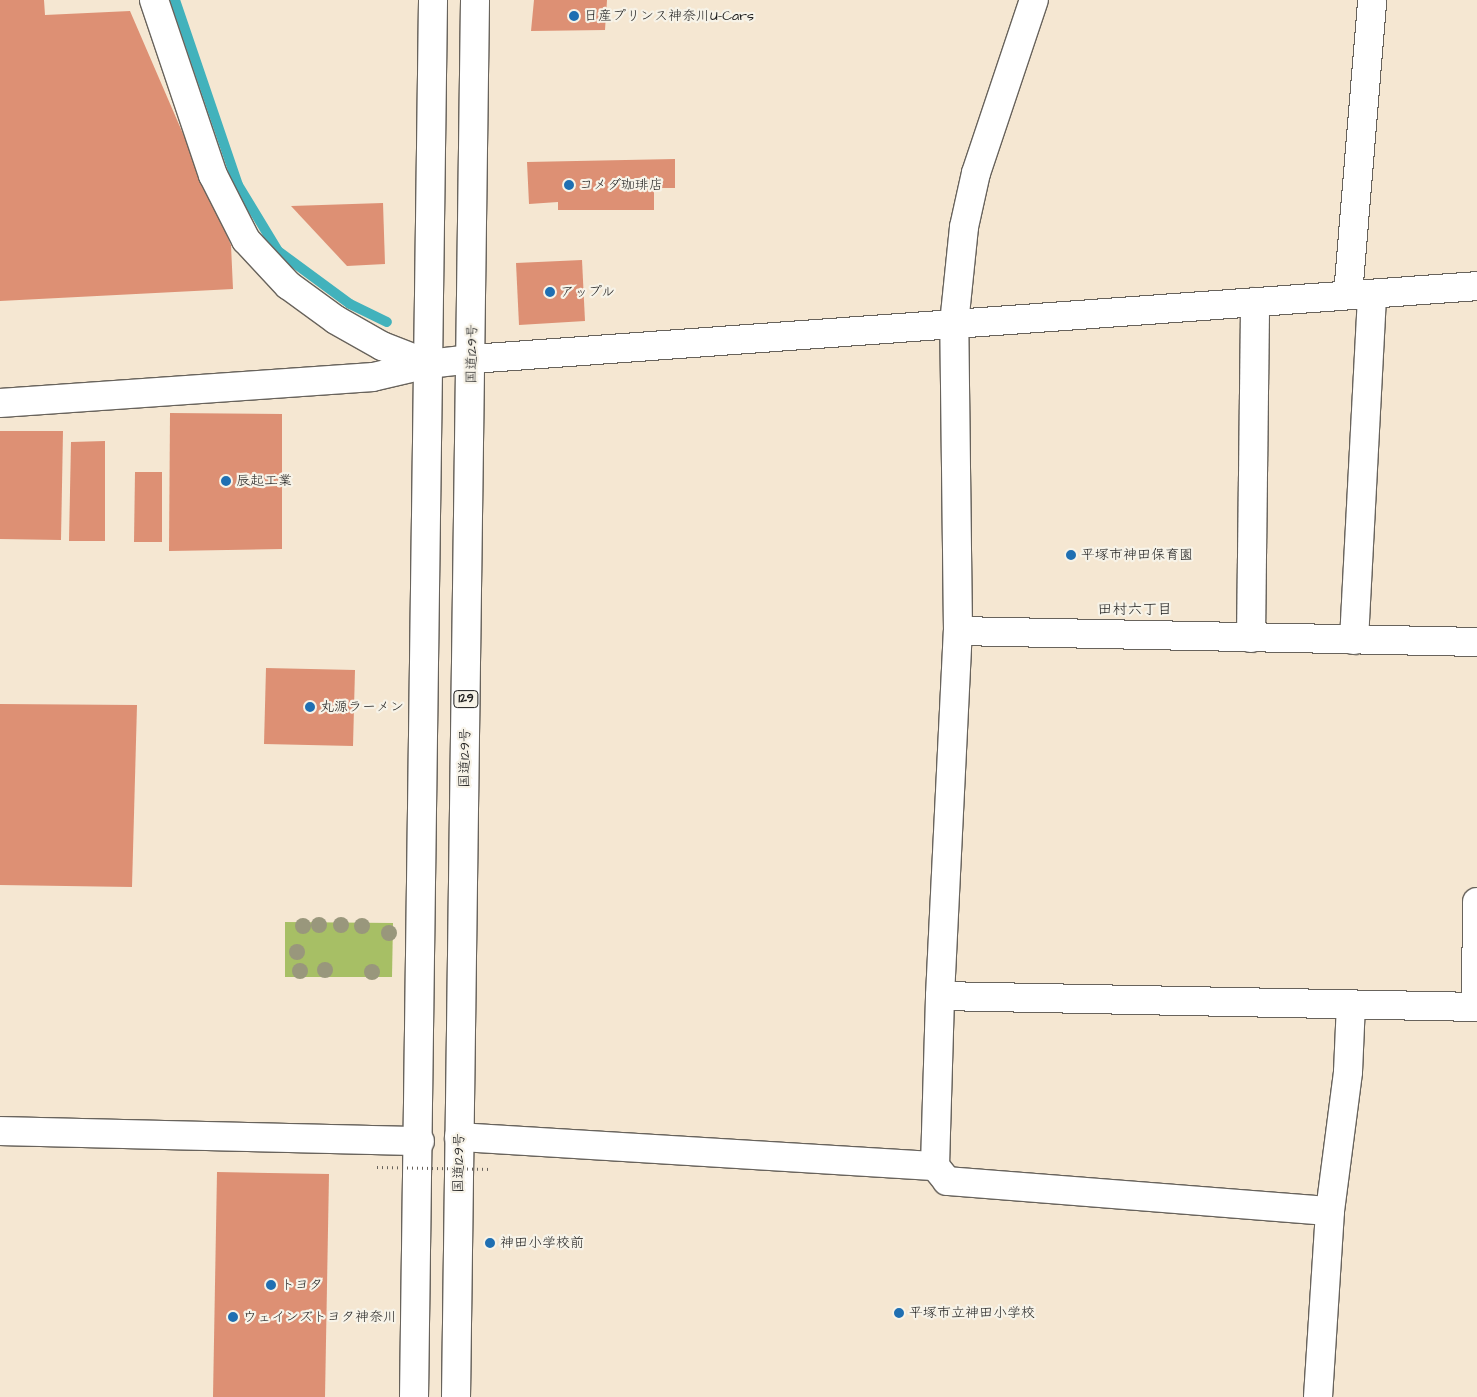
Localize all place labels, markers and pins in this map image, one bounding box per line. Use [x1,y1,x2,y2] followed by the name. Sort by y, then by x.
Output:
[584,8,754,24] place label: 日産プリンス神奈川U-Cars
[568,10,580,22] marker: 日産プリンス神奈川U-Cars
[579,177,663,193] place label: コメダ珈琲店
[563,179,575,191] marker: コメダ珈琲店
[560,284,616,300] place label: アップル
[544,286,556,298] marker: アップル
[236,473,292,489] place label: 辰起工業
[220,475,232,487] marker: 辰起工業
[1081,547,1193,563] place label: 平塚市神田保育園
[1065,549,1077,561] marker: 平塚市神田保育園
[320,699,404,715] place label: 丸源ラーメン
[304,701,316,713] marker: 丸源ラーメン
[500,1235,584,1251] place label: 神田小学校前
[484,1237,496,1249] marker: 神田小学校前
[281,1277,323,1293] place label: トヨタ
[265,1279,277,1291] marker: トヨタ
[909,1305,1035,1321] place label: 平塚市立神田小学校
[893,1307,905,1319] marker: 平塚市立神田小学校
[243,1309,397,1325] place label: ウェインズトヨタ神奈川
[227,1311,239,1323] marker: ウェインズトヨタ神奈川

